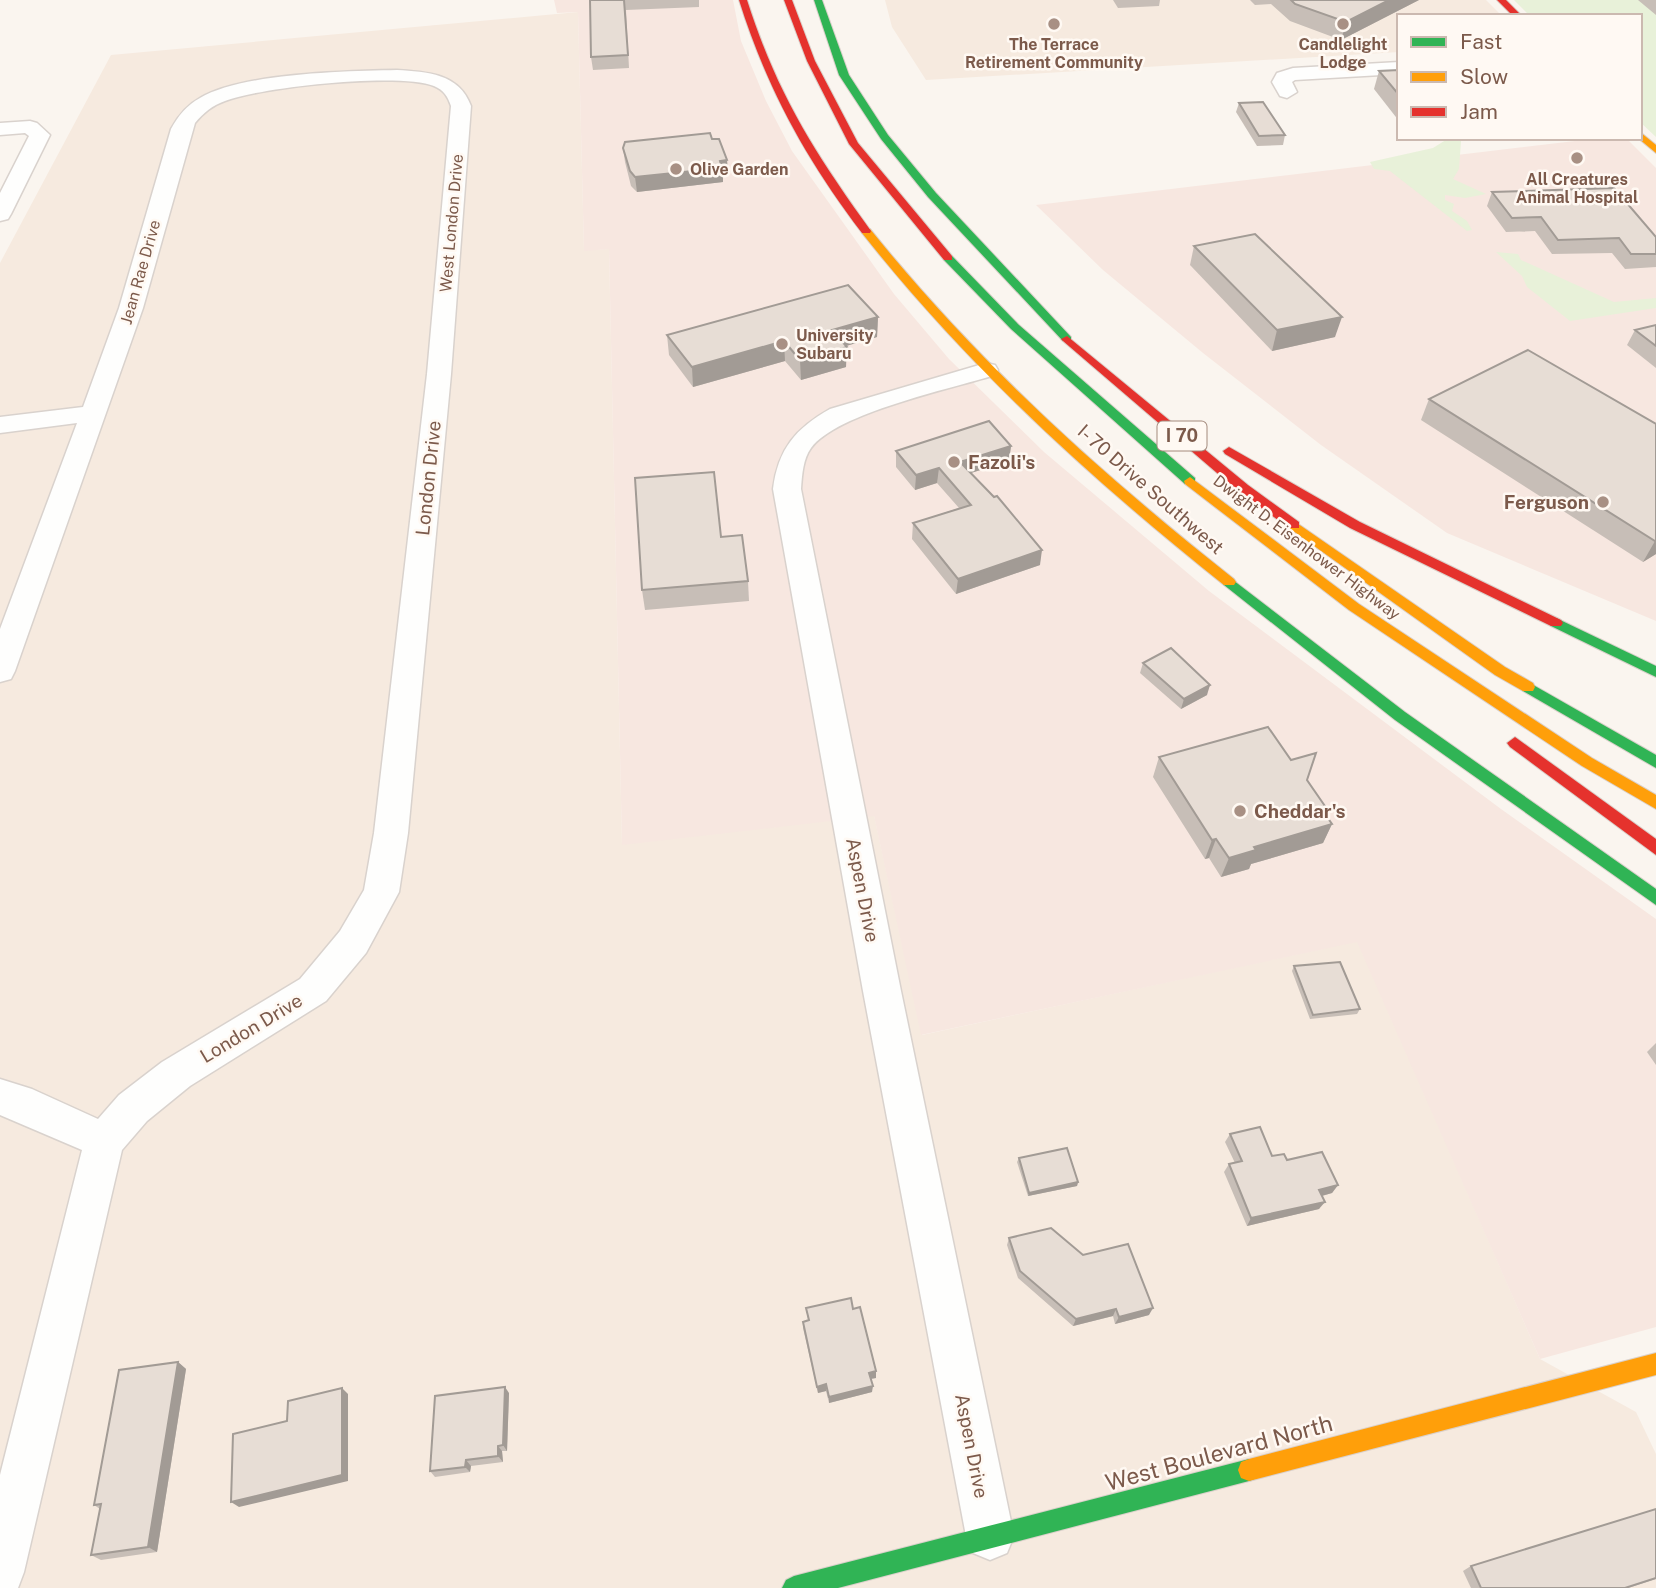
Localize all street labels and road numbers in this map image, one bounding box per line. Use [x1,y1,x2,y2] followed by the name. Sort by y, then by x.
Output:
[436,153,467,293] street label: West London Drive
[116,218,164,327] street label: Jean Rae Drive
[411,419,445,537] street label: London Drive
[1074,420,1228,558] street label: I- 70 Drive Southwest
[1158,422,1206,450] road number: I 70
[1210,471,1404,624] street label: Dwight D. Eisenhower Highway
[842,836,884,944] street label: Aspen Drive
[196,989,306,1067] street label: London Drive
[951,1392,993,1500] street label: Aspen Drive
[1102,1409,1335,1496] street label: West Boulevard North

